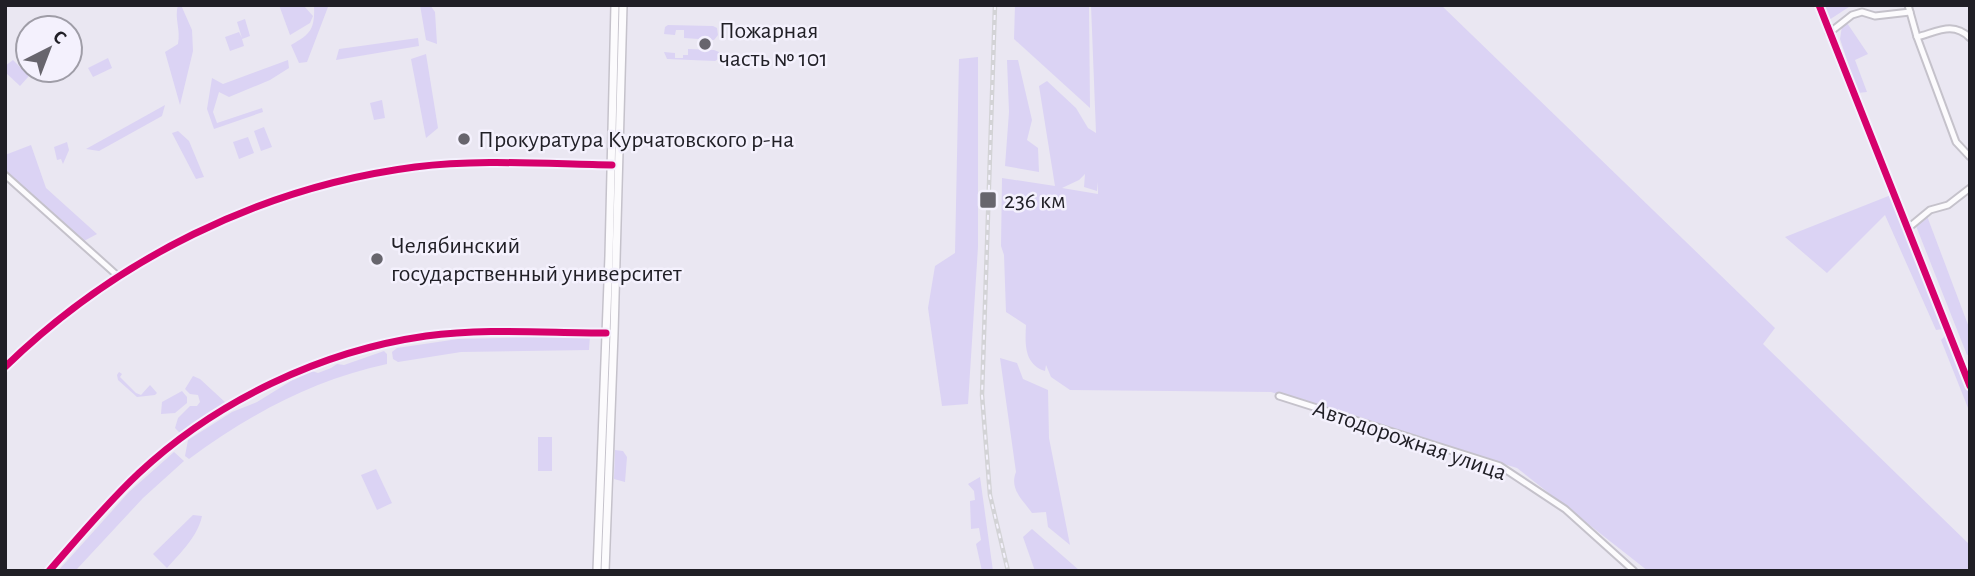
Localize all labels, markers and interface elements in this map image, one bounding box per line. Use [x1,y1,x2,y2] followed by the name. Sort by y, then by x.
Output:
[14,14,84,84] north arrow
[719,19,828,71] place label: Пожарная часть № 101
[49,27,70,48] text: С
[697,36,713,52] marker: Пожарная часть № 101
[478,128,794,152] place label: Прокуратура Курчатовского р-на
[456,131,472,147] marker: Прокуратура Курчатовского р-на
[1004,189,1066,213] place label: 236 км
[978,190,998,210] marker: 236 км
[391,234,682,286] place label: Челябинский государственный университет
[369,251,385,267] marker: Челябинский государственный университет
[1310,397,1510,485] street label: Автодорожная улица

